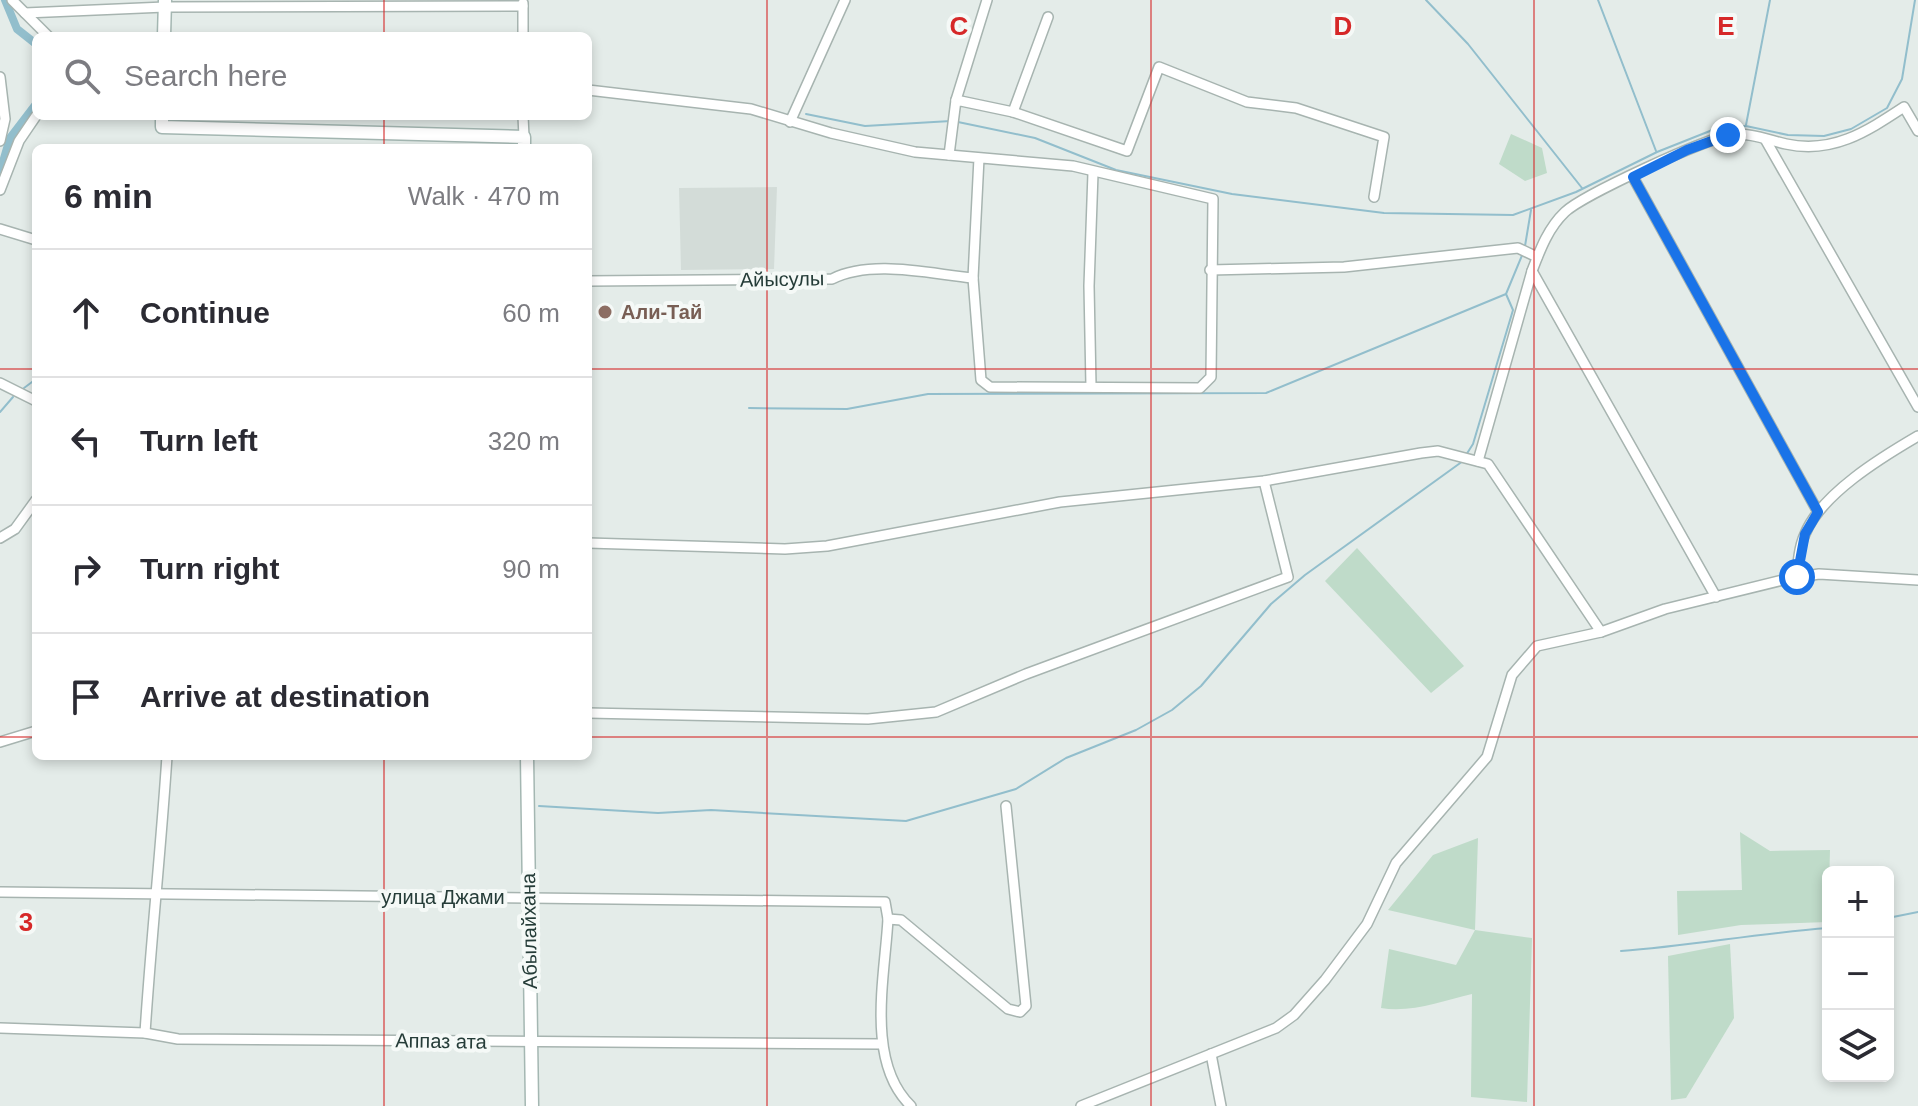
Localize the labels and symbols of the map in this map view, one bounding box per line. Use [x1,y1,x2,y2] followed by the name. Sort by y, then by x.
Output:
[950,11,969,41] text: C
[1334,11,1352,41] text: D
[1717,11,1735,41] text: E
[1710,117,1746,153] route end
[740,267,824,291] street label: Айысулы
[621,301,702,323] place label: Али-Тай
[596,303,614,321] marker: Али-Тай
[1779,559,1815,595] route start
[517,872,541,989] street label: Абылайхана
[381,886,505,908] street label: улица Джами
[19,907,33,937] text: 3
[395,1029,488,1053] street label: Аппаз ата

